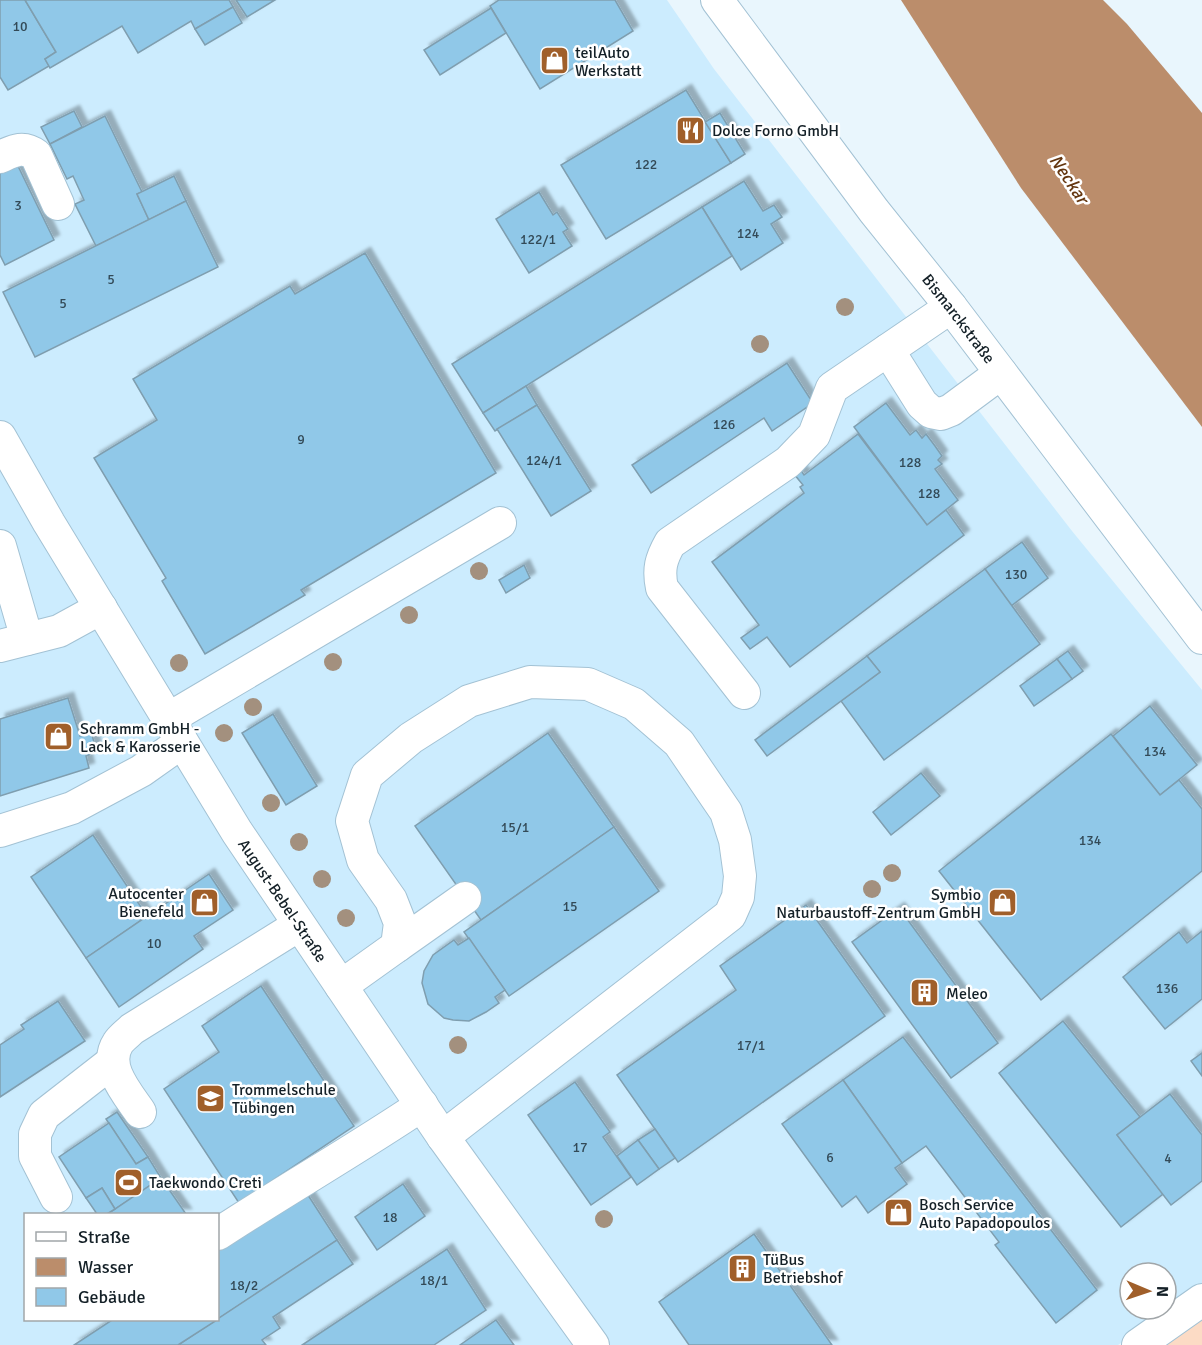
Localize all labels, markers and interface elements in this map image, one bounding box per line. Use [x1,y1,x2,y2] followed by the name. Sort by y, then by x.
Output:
[12,18,28,35] house number: 10
[575,43,642,81] place label: teilAuto Werkstatt
[538,45,570,77] shop icon: teilAuto Werkstatt
[675,114,707,146] restaurant icon: Dolce Forno GmbH
[712,121,839,141] place label: Dolce Forno GmbH
[1045,150,1095,210] water label: Neckar
[635,156,657,173] house number: 122
[14,197,22,214] house number: 3
[737,225,760,242] house number: 124
[520,231,556,248] house number: 122/1
[917,270,999,368] street label: Bismarckstraße
[107,271,115,288] house number: 5
[59,295,67,312] house number: 5
[713,416,735,433] house number: 126
[297,431,305,448] house number: 9
[526,452,562,469] house number: 124/1
[899,454,921,471] house number: 128
[918,485,940,502] house number: 128
[1005,566,1027,583] house number: 130
[80,719,201,757] place label: Schramm GmbH - Lack & Karosserie
[43,721,75,753] shop icon: Schramm GmbH - Lack & Karosserie
[1144,743,1167,760] house number: 134
[501,819,529,836] house number: 15/1
[1079,832,1102,849] house number: 134
[233,835,331,966] street label: August-Bebel-Straße
[108,884,184,922] place label: Autocenter Bienefeld
[776,885,981,923] place label: Symbio Naturbaustoff-Zentrum GmbH
[189,886,221,918] shop icon: Autocenter Bienefeld
[986,887,1018,919] shop icon: Symbio Naturbaustoff-Zentrum GmbH
[562,898,578,915] house number: 15
[146,935,162,952] house number: 10
[909,977,941,1009] building icon: Meleo
[1156,980,1178,997] house number: 136
[946,984,988,1004] place label: Meleo
[737,1037,765,1054] house number: 17/1
[232,1080,336,1118] place label: Trommelschule Tübingen
[195,1082,227,1114] school or university icon: Trommelschule Tübingen
[572,1139,588,1156] house number: 17
[826,1149,834,1166] house number: 6
[1164,1150,1172,1167] house number: 4
[112,1166,144,1198] sports icon: Taekwondo Creti
[149,1173,262,1193] place label: Taekwondo Creti
[919,1195,1050,1233] place label: Bosch Service Auto Papadopoulos
[882,1197,914,1229] shop icon: Bosch Service Auto Papadopoulos
[382,1209,398,1226] house number: 18
[24,1213,219,1321] legend
[78,1226,130,1248] text: Straße
[763,1250,843,1288] place label: TüBus Betriebshof
[726,1252,758,1284] building icon: TüBus Betriebshof
[78,1256,134,1278] text: Wasser
[1118,1261,1178,1321] north arrow
[420,1272,448,1289] house number: 18/1
[230,1277,258,1294] house number: 18/2
[78,1286,146,1308] text: Gebäude
[1152,1286,1172,1297] text: N

